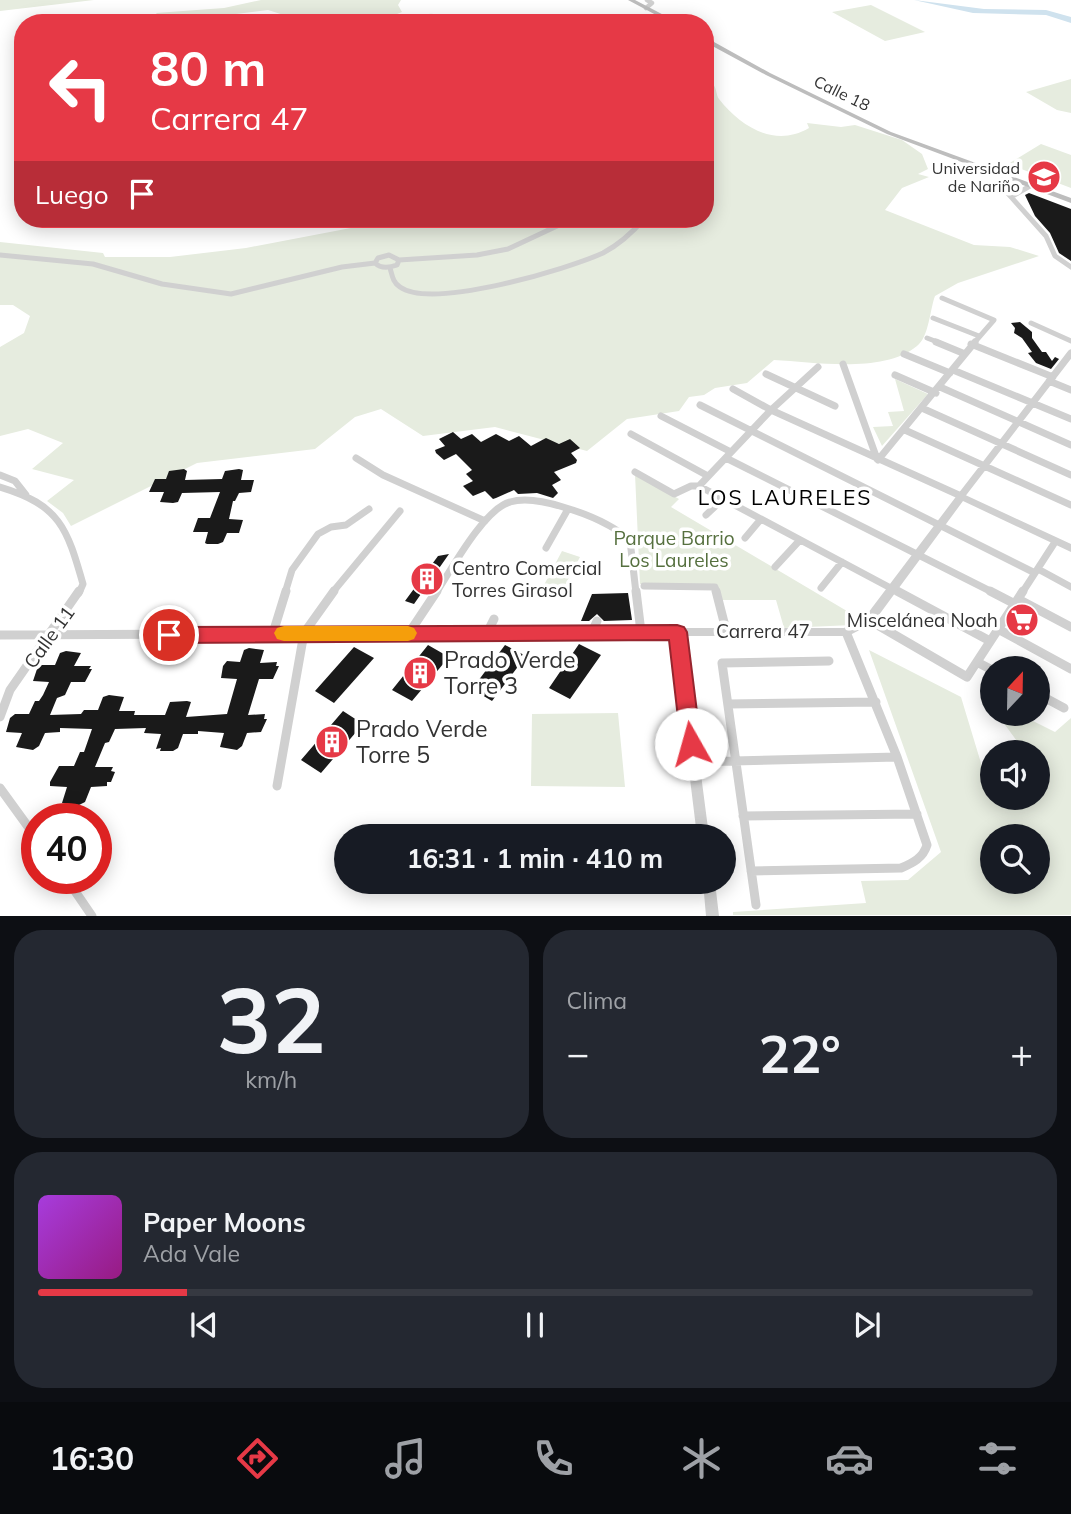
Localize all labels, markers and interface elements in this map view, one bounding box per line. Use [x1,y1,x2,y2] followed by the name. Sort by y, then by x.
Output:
[150,37,266,98] text: 80 m
[35,42,126,133] icon: left
[811,71,873,115] street label: Calle 18
[150,98,308,138] text: Carrera 47
[932,158,1020,196] place label: Universidad de Nariño
[1025,158,1063,196] school or university icon: Universidad de Nariño
[123,175,161,213] icon: arrive
[35,178,109,211] text: Luego
[698,484,872,510] district label: LOS LAURELES
[613,526,735,572] park label: Parque Barrio Los Laureles
[452,556,602,602] place label: Centro Comercial Torres Girasol
[408,560,446,598] building icon: Centro Comercial Torres Girasol
[18,601,80,673] street label: Calle 11
[1003,601,1041,639] supermarket icon: Miscelánea Noah
[139,605,199,665] pin
[847,608,998,632] place label: Miscelánea Noah
[150,616,188,654] icon: arrive
[716,619,810,643] street label: Carrera 47
[444,645,575,700] place label: Prado Verde Torre 3
[401,654,439,692] building icon: Prado Verde Torre 3
[980,656,1050,726] north arrow
[980,656,1050,894] map controls
[654,707,728,781] position arrow
[356,714,487,769] place label: Prado Verde Torre 5
[313,723,351,761] building icon: Prado Verde Torre 5
[980,740,1050,810] button: sound
[21,803,112,894] speed limit sign: 40
[980,824,1050,894] button: search
[407,842,663,875] text: 16:31 · 1 min · 410 m
[217,962,326,1076] text: 32
[567,986,627,1015] text: Clima
[759,1021,841,1086] text: 22°
[567,1029,589,1077] text: −
[1010,1029,1033,1077] text: +
[245,1065,297,1094] text: km/h
[143,1206,306,1239] text: Paper Moons
[143,1239,240,1268] text: Ada Vale
[185,1306,223,1344] icon: previous
[516,1306,554,1344] icon: pause
[848,1306,886,1344] icon: next
[233,1434,282,1483] icon: directions
[381,1434,430,1483] icon: music
[529,1434,578,1483] icon: phone
[677,1434,726,1483] icon: climate
[825,1434,874,1483] icon: car
[973,1434,1022,1483] icon: filters
[49,1438,134,1478] text: 16:30

